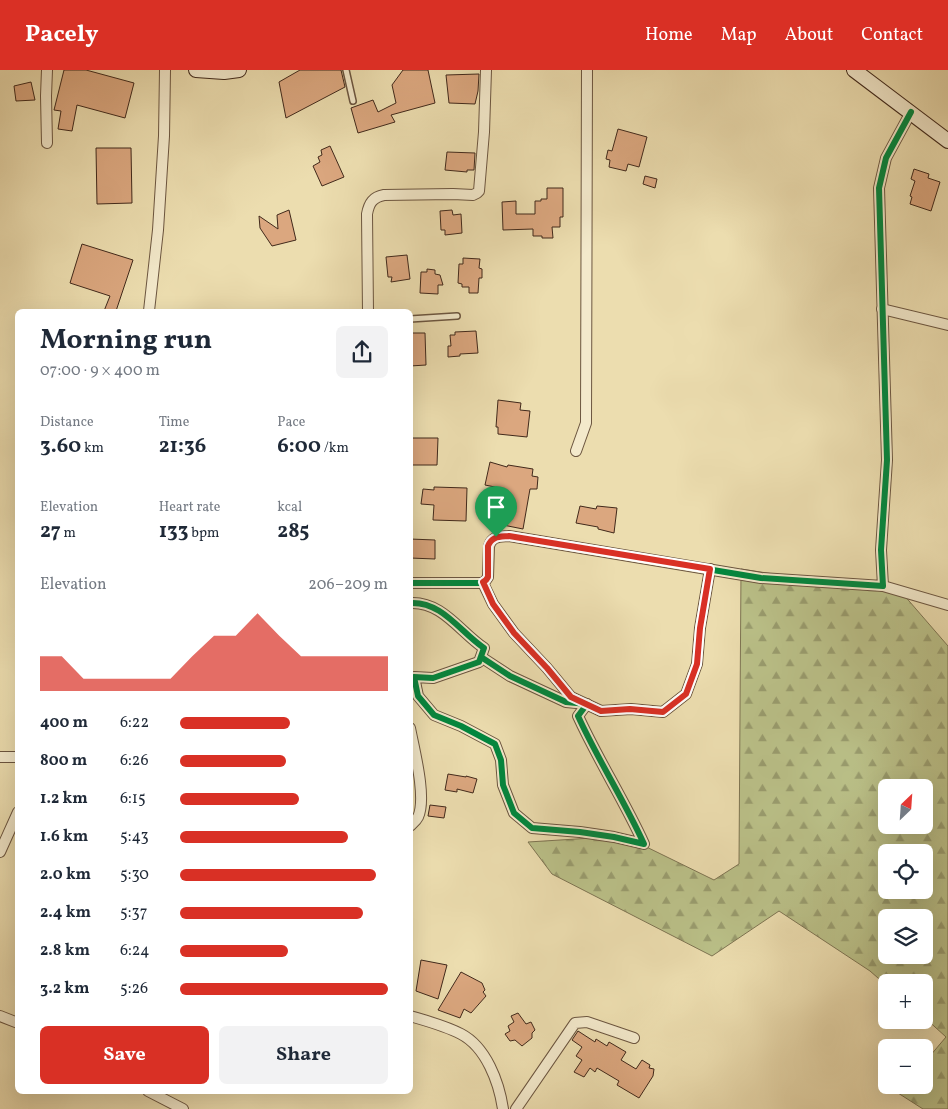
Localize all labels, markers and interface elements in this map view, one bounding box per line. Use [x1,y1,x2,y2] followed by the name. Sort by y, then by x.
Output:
[25,18,99,52] text: Pacely
[645,23,693,48] text: Home
[721,23,757,48] text: Map
[785,23,833,48] text: About
[861,23,923,48] text: Contact
[40,321,212,360] text: Morning run
[336,326,388,378] button: share
[40,360,160,382] text: 07:00 · 9 × 400 m
[40,413,94,432] text: Distance
[159,413,189,432] text: Time
[277,413,305,432] text: Pace
[40,432,81,461] text: 3.60
[159,432,206,461] text: 21:36
[277,432,321,461] text: 6:00
[81,439,104,458] text: km
[321,439,349,458] text: /km
[475,486,517,537] pin
[482,493,510,521] icon: arrive
[40,498,98,517] text: Elevation
[159,498,220,517] text: Heart rate
[277,498,302,517] text: kcal
[40,517,61,546] text: 27
[159,517,188,546] text: 133
[277,517,309,546] text: 285
[61,524,76,543] text: m
[188,524,219,543] text: bpm
[40,574,107,596] text: Elevation
[308,574,388,596] text: 206–209 m
[40,712,88,734] text: 400 m
[120,712,149,734] text: 6:22
[40,750,87,772] text: 800 m
[120,750,149,772] text: 6:26
[878,779,932,834] north arrow
[878,779,933,1094] map controls
[40,788,88,810] text: 1.2 km
[120,788,146,810] text: 6:15
[40,826,88,848] text: 1.6 km
[120,826,149,848] text: 5:43
[878,844,933,899] button: locate
[40,864,91,886] text: 2.0 km
[120,864,149,886] text: 5:30
[40,902,91,924] text: 2.4 km
[120,902,147,924] text: 5:37
[878,909,933,964] button: layers
[40,940,90,962] text: 2.8 km
[120,940,150,962] text: 6:24
[878,974,933,1029] button: +
[40,978,89,1000] text: 3.2 km
[120,978,148,1000] text: 5:26
[40,1026,209,1084] button: Save
[219,1026,388,1084] button: Share
[878,1039,933,1094] button: −

